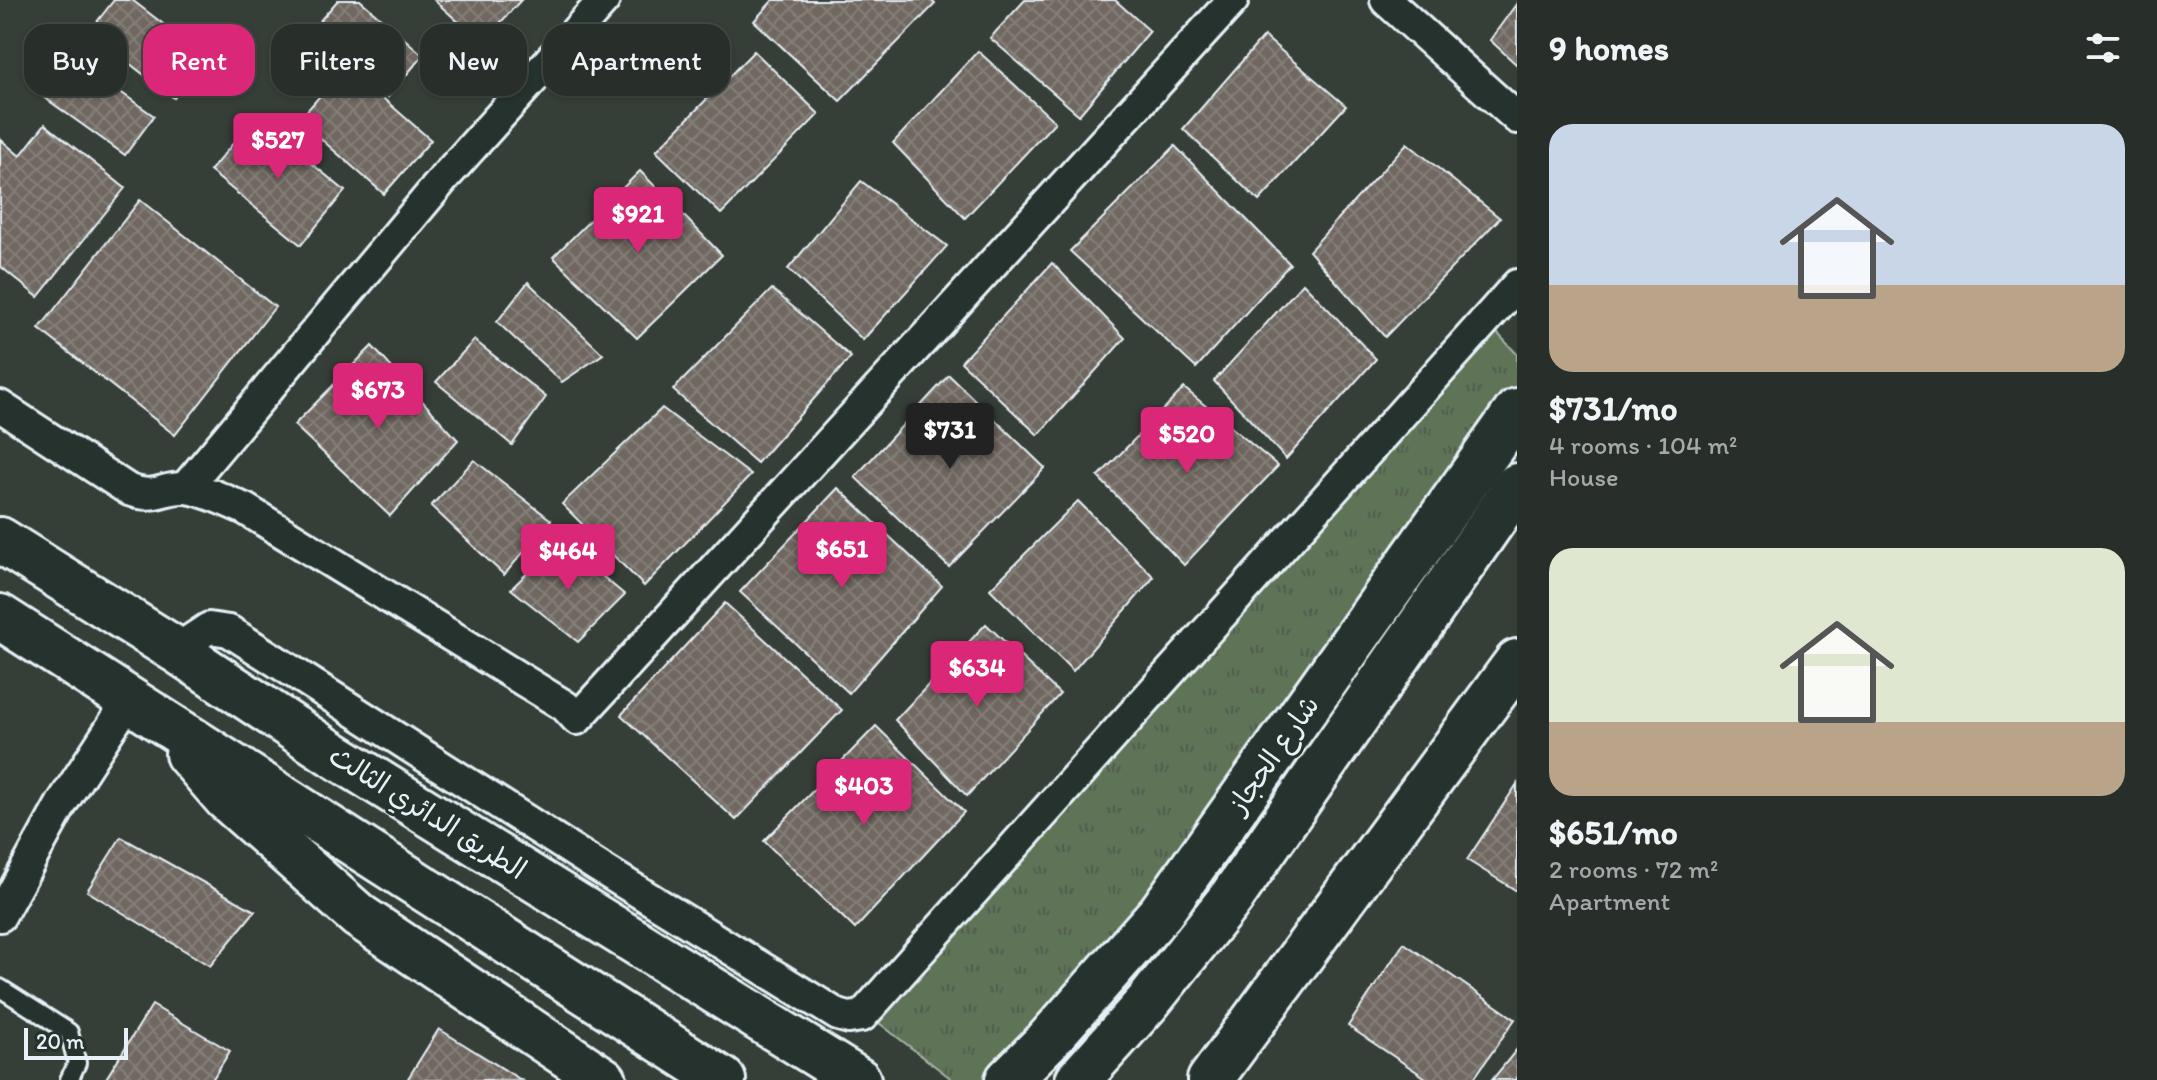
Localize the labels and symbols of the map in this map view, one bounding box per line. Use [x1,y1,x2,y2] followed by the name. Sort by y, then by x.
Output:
[231,113,325,181] pin: $527
[591,187,685,255] pin: $921
[331,363,425,431] pin: $673
[903,403,997,471] pin: $731
[1140,407,1234,475] pin: $520
[795,522,889,590] pin: $651
[521,524,615,592] pin: $464
[930,641,1024,709] pin: $634
[1219,688,1328,823] street label: شارع الحجاز
[321,738,533,890] street label: الطريق الدائري الثالث
[817,759,911,827] pin: $403
[24,1024,128,1060] scale bar

